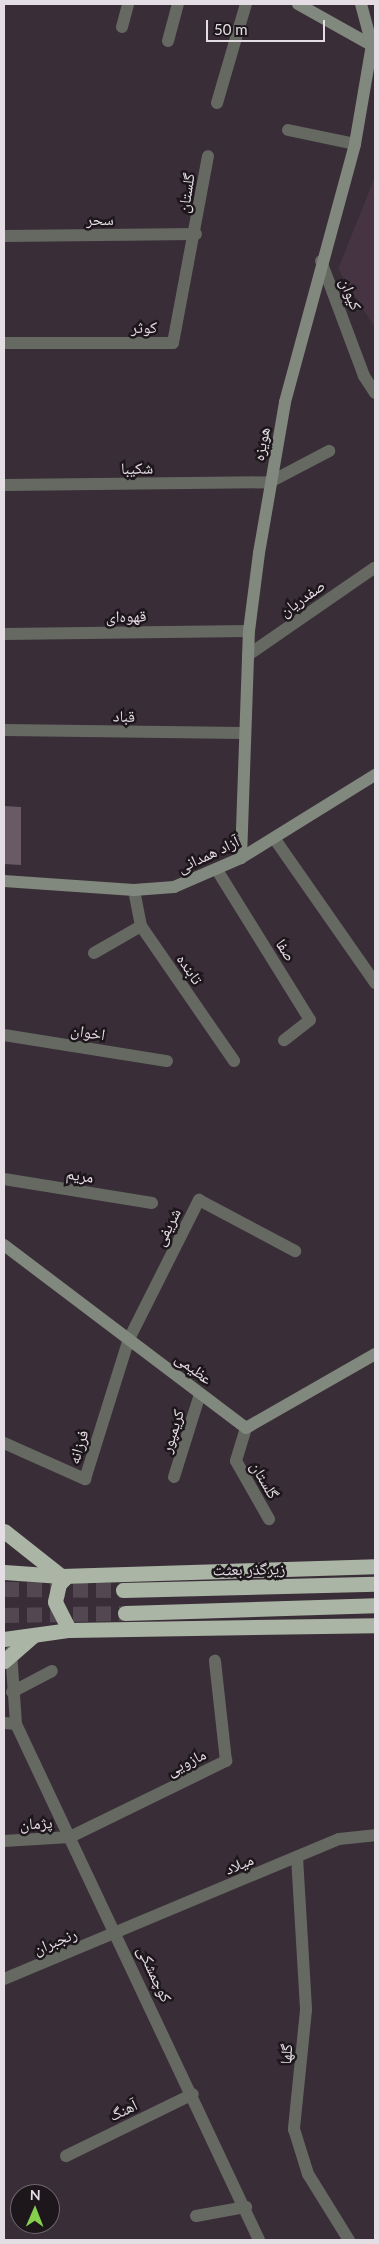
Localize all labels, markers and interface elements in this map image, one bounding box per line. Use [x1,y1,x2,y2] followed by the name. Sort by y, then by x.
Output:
[209,10,328,42] scale bar
[214,20,248,38] text: 50 m
[173,172,199,214] street label: گلستان
[86,209,114,229] street label: سحر
[336,275,366,313] street label: کیوان
[131,317,157,337] street label: کوثر
[248,425,274,463] street label: هویزه
[121,458,153,478] street label: شکیبا
[275,575,329,621] street label: صفدریان
[106,606,146,626] street label: قهوه‌ای
[113,706,135,726] street label: قباد
[174,831,242,877] street label: آزاد همدانی
[272,935,300,965] street label: صفا
[173,950,207,988] street label: تابنده
[69,1020,107,1044] street label: اخوان
[65,1163,95,1187] street label: مریم
[149,1205,185,1249] street label: شریفی
[172,1348,216,1388] street label: عظیمی
[156,1407,188,1455] street label: کریمپور
[64,1428,92,1466] street label: فرزانه
[247,1458,283,1502] street label: گلستان
[213,1559,285,1579] street label: زیرگذر بعثت
[163,1744,209,1780] street label: مازویی
[19,1813,53,1833] street label: پژمان
[222,1849,256,1879] street label: میلاد
[30,1924,80,1958] street label: رنجبران
[134,1943,176,2005] street label: کوچمشکی
[276,2043,296,2065] street label: گلها
[106,2095,140,2125] street label: آهنگ
[10,2184,60,2234] north arrow
[30,2186,41,2203] text: N

